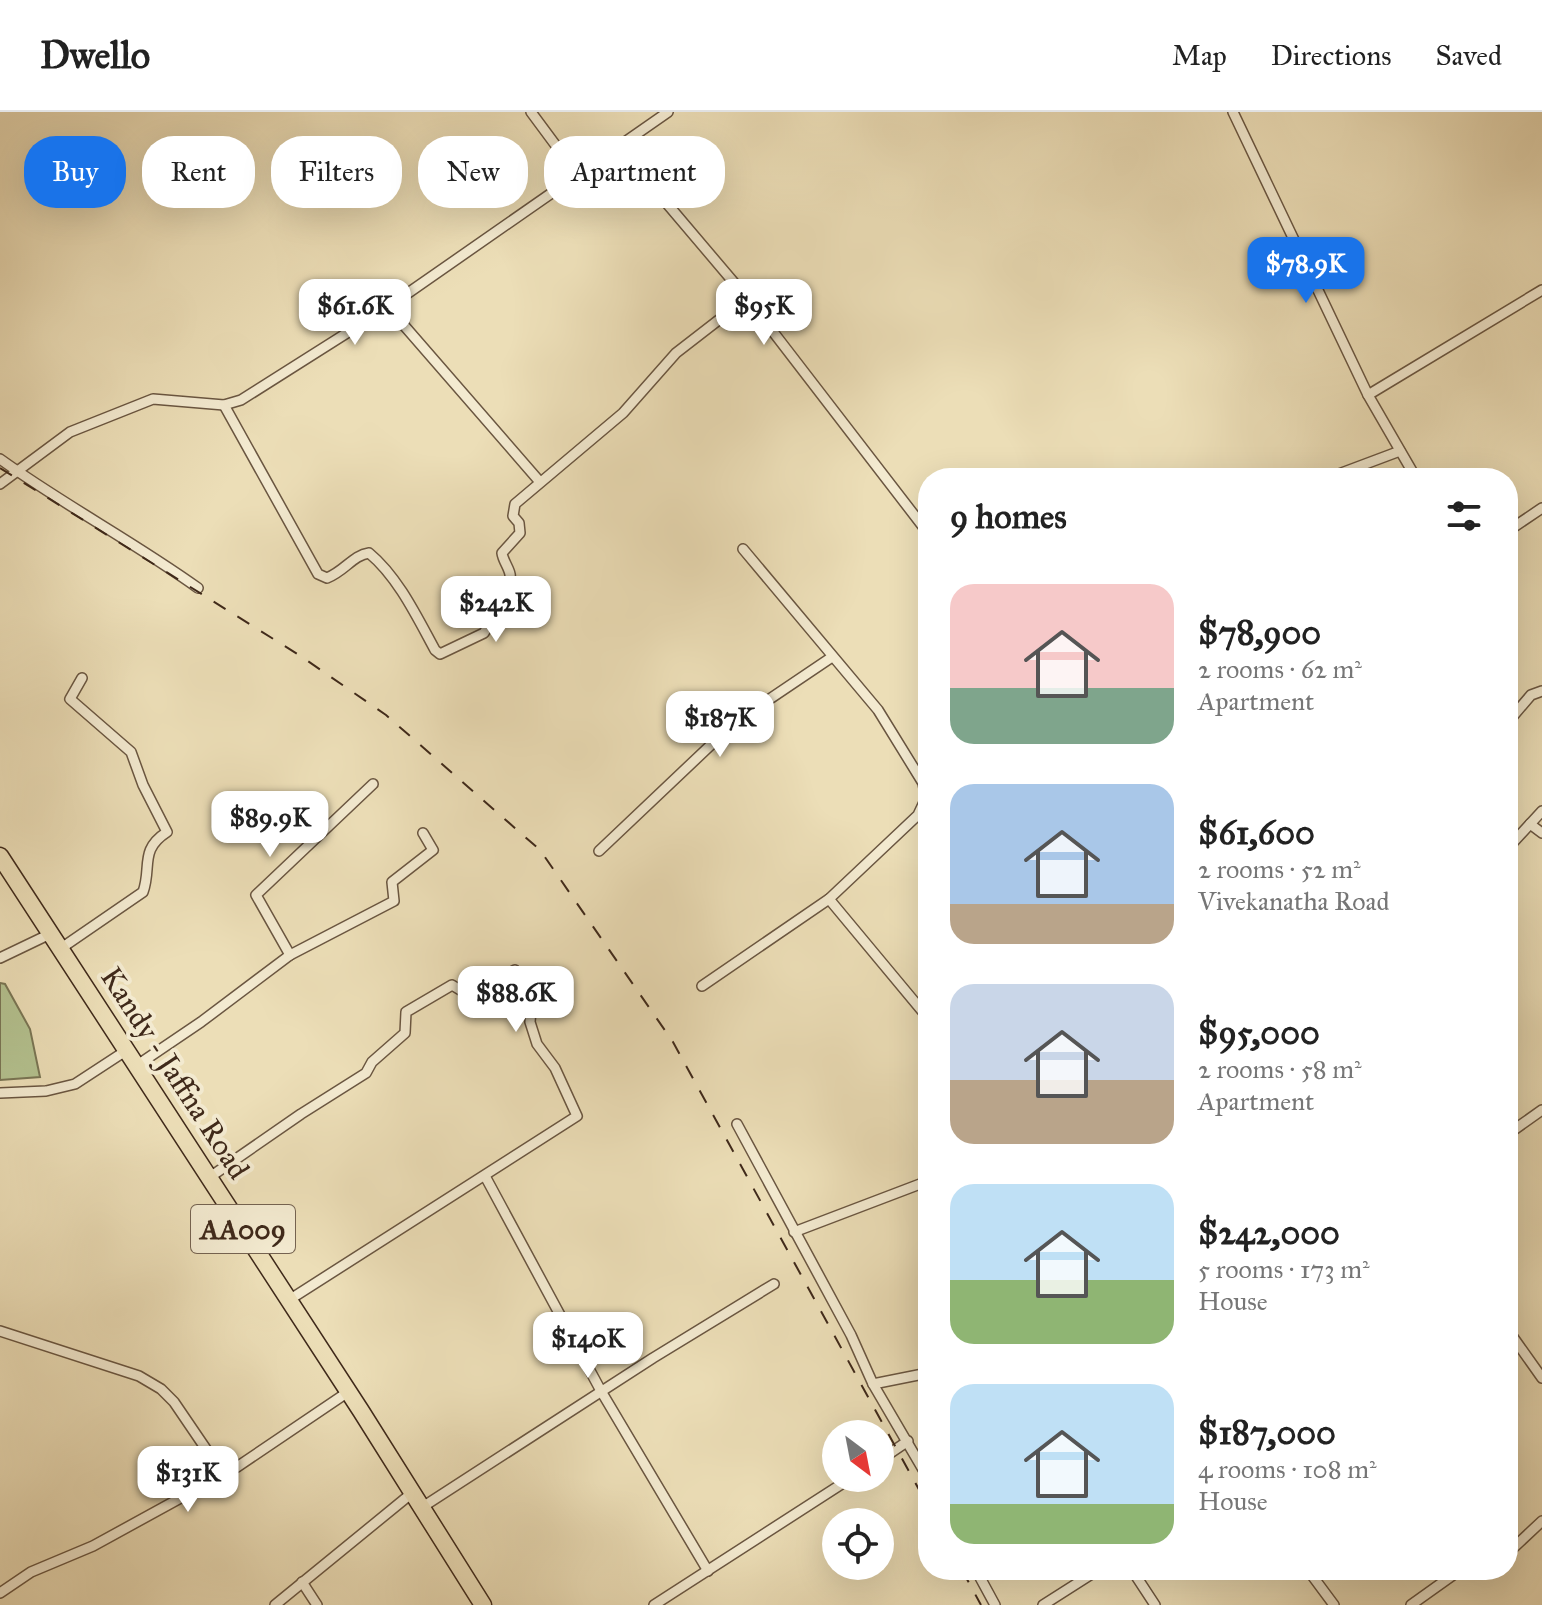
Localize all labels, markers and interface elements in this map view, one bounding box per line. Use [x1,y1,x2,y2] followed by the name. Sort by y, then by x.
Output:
[40,32,150,78] text: Dwello
[1172,38,1227,73] text: Map
[1271,38,1392,73] text: Directions
[1436,38,1502,73] text: Saved
[24,136,126,208] chip: Buy
[142,136,255,208] chip: Rent
[271,136,402,208] chip: Filters
[418,136,528,208] chip: New
[544,136,725,208] chip: Apartment
[1241,237,1371,305] pin: $78.9K
[1265,247,1347,279] text: $78.9K
[290,279,420,347] pin: $61.6K
[717,279,811,347] pin: $95K
[317,289,393,321] text: $61.6K
[734,289,794,321] text: $95K
[1442,494,1486,538] icon: filters
[950,496,1067,537] text: 9 homes
[440,576,552,644] pin: $242K
[459,586,533,618] text: $242K
[1198,612,1321,653] text: $78,900
[1014,616,1110,712] icon: home
[1198,653,1362,685] text: 2 rooms · 62 m²
[1198,685,1314,717] text: Apartment
[664,691,776,759] pin: $187K
[684,701,756,733] text: $187K
[205,791,335,859] pin: $89.9K
[229,801,311,833] text: $89.9K
[1198,812,1315,853] text: $61,600
[1014,816,1110,912] icon: home
[1198,853,1361,885] text: 2 rooms · 52 m²
[1198,885,1390,917] text: Vivekanatha Road
[93,960,257,1186] street label: Kandy - Jaffna Road
[451,966,581,1034] pin: $88.6K
[476,976,556,1008] text: $88.6K
[1198,1012,1320,1053] text: $95,000
[1014,1016,1110,1112] icon: home
[1198,1053,1362,1085] text: 2 rooms · 58 m²
[1198,1085,1314,1117] text: Apartment
[191,1205,295,1253] road number: AA009
[1198,1212,1340,1253] text: $242,000
[1014,1216,1110,1312] icon: home
[1198,1253,1370,1285] text: 5 rooms · 173 m²
[1198,1285,1268,1317] text: House
[532,1312,644,1380] pin: $140K
[551,1322,625,1354] text: $140K
[1198,1412,1336,1453] text: $187,000
[1014,1416,1110,1512] icon: home
[822,1420,894,1492] north arrow
[822,1420,894,1580] map controls
[132,1446,244,1514] pin: $131K
[1198,1453,1377,1485] text: 4 rooms · 108 m²
[156,1456,221,1488] text: $131K
[1198,1485,1268,1517] text: House
[822,1508,894,1580] button: locate

